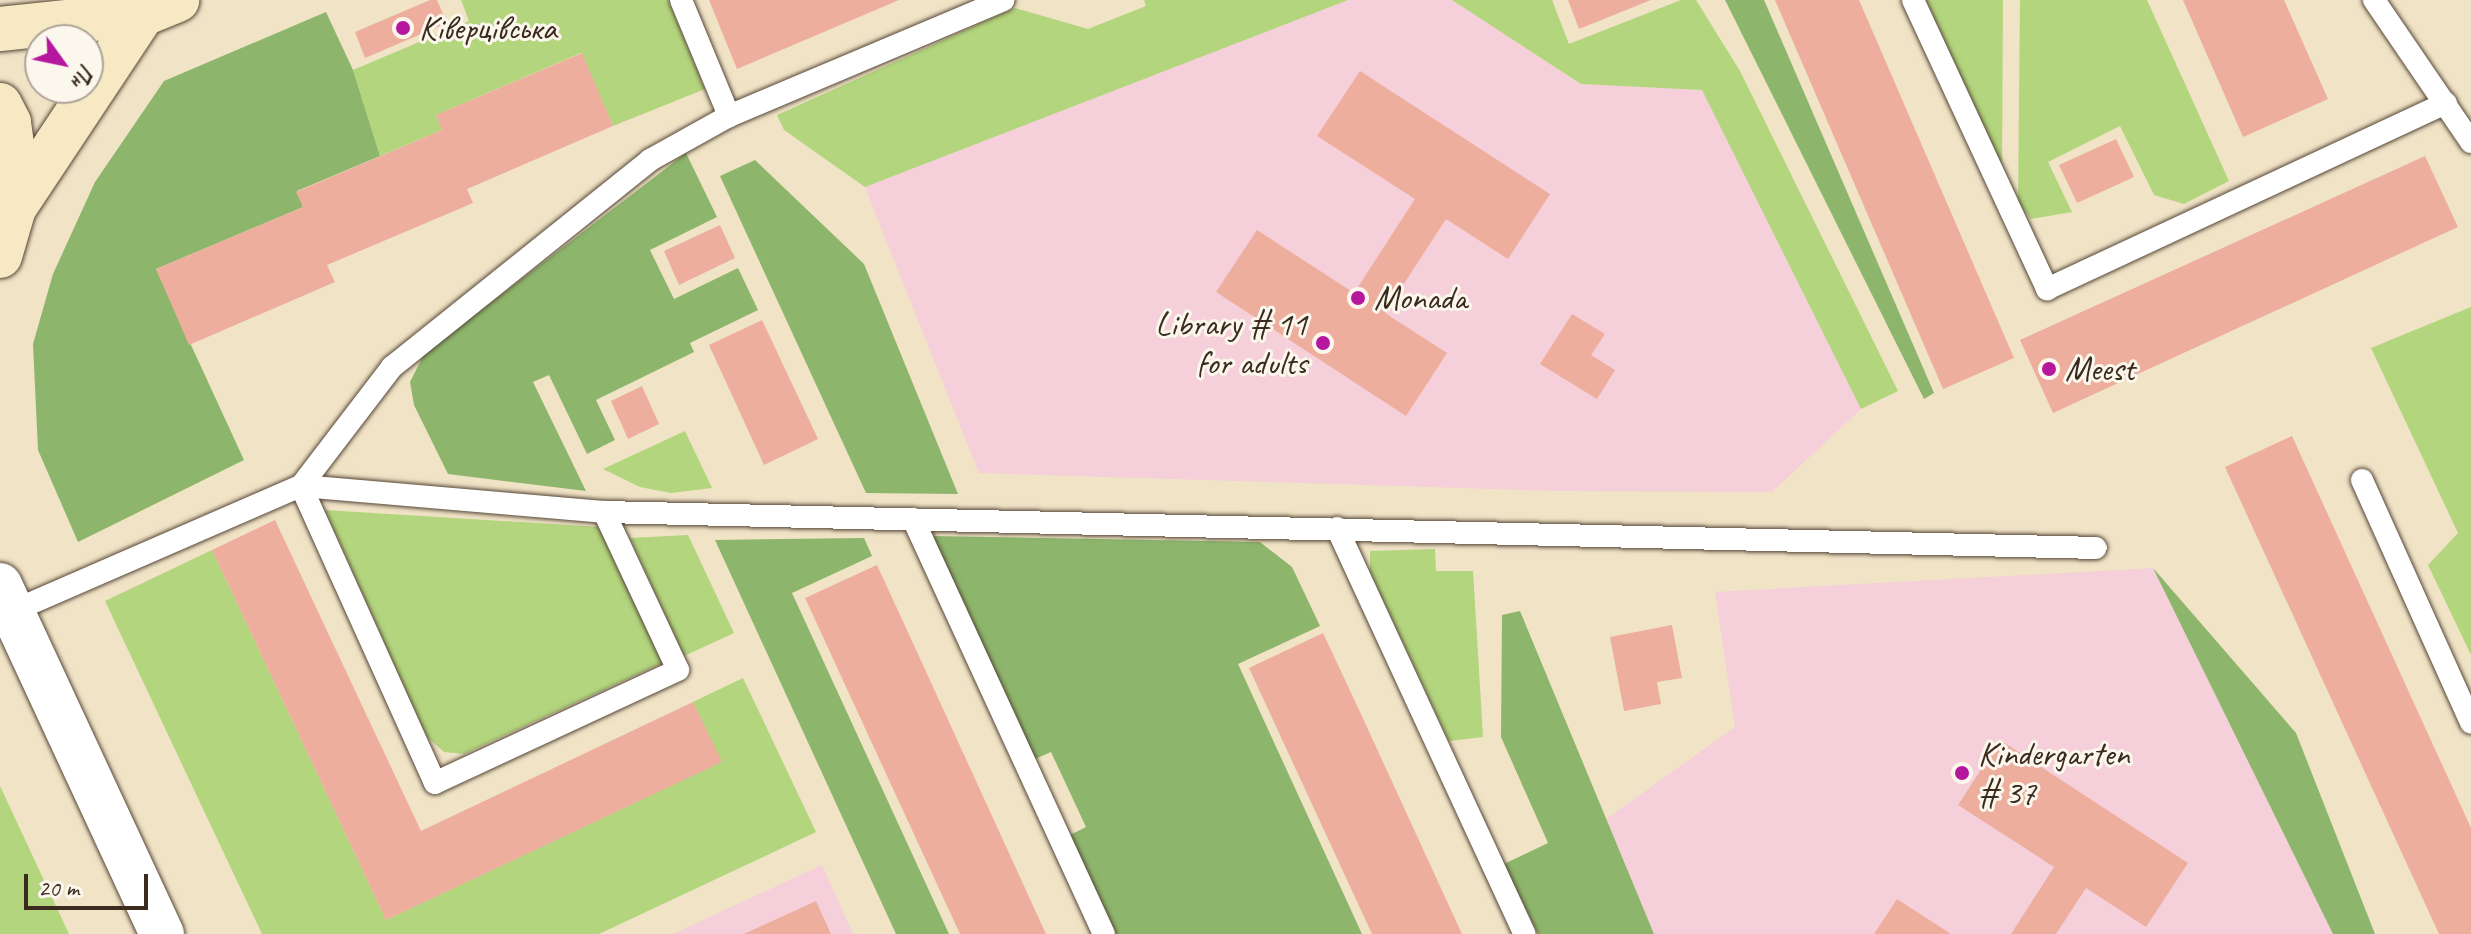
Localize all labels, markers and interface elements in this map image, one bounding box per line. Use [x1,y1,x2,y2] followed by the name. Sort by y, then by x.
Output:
[419,8,557,48] place label: Ківерцівська
[394,19,412,37] marker: Ківерцівська
[24,24,104,104] north arrow
[64,59,100,93] text: Пн
[1374,278,1467,318] place label: Monada
[1349,289,1367,307] marker: Monada
[1155,303,1307,382] place label: Library # 11 for adults
[1314,334,1332,352] marker: Library # 11 for adults
[2065,349,2134,389] place label: Meest
[2040,360,2058,378] marker: Meest
[1978,733,2129,812] place label: Kindergarten # 37
[1953,764,1971,782] marker: Kindergarten # 37
[28,858,152,908] scale bar
[38,873,79,903] text: 20 m

